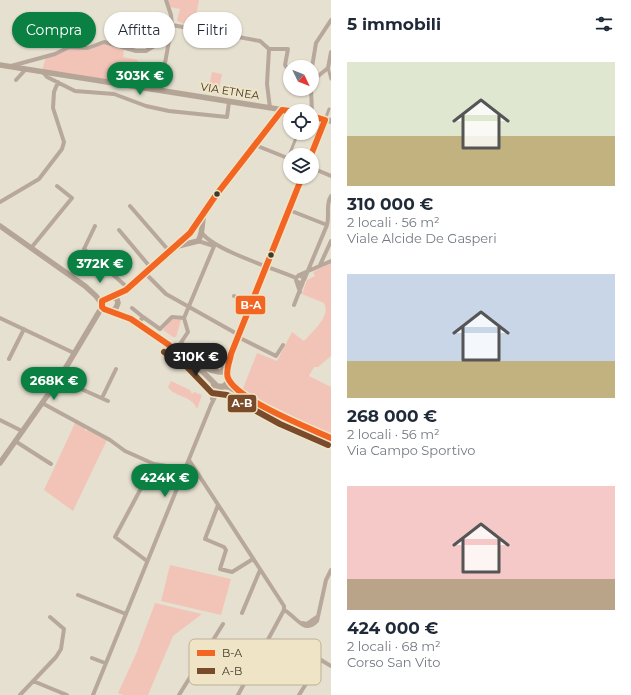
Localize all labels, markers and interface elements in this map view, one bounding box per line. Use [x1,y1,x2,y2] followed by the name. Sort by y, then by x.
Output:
[12,12,96,48] chip: Compra
[104,12,175,48] chip: Affitta
[183,12,242,48] chip: Filtri
[593,13,615,35] icon: filters
[347,14,441,34] text: 5 immobili
[283,60,319,96] north arrow
[283,60,319,184] map controls
[107,62,173,96] pin: 303K €
[116,67,164,83] text: 303K €
[200,79,261,103] street label: VIA ETNEA
[445,88,517,160] icon: home
[283,104,319,140] button: locate
[283,148,319,184] button: layers
[212,189,222,199] unlabelled marker
[347,194,433,214] text: 310 000 €
[347,214,440,230] text: 2 locali · 56 m²
[347,230,497,246] text: Viale Alcide De Gasperi
[67,250,133,284] pin: 372K €
[266,250,276,260] unlabelled marker
[76,255,124,271] text: 372K €
[235,295,266,315] line badge: B-A
[241,298,262,312] text: B-A
[445,300,517,372] icon: home
[163,343,229,377] pin: 310K €
[173,348,219,364] text: 310K €
[21,367,87,401] pin: 268K €
[30,372,78,388] text: 268K €
[227,394,257,413] line badge: A-B
[231,396,252,410] text: A-B
[347,406,437,426] text: 268 000 €
[347,426,440,442] text: 2 locali · 56 m²
[347,442,476,458] text: Via Campo Sportivo
[132,464,198,498] pin: 424K €
[140,469,190,485] text: 424K €
[445,512,517,584] icon: home
[347,618,438,638] text: 424 000 €
[347,638,441,654] text: 2 locali · 68 m²
[189,639,321,685] legend
[222,646,242,660] text: B-A
[347,654,440,670] text: Corso San Vito
[222,664,242,678] text: A-B

